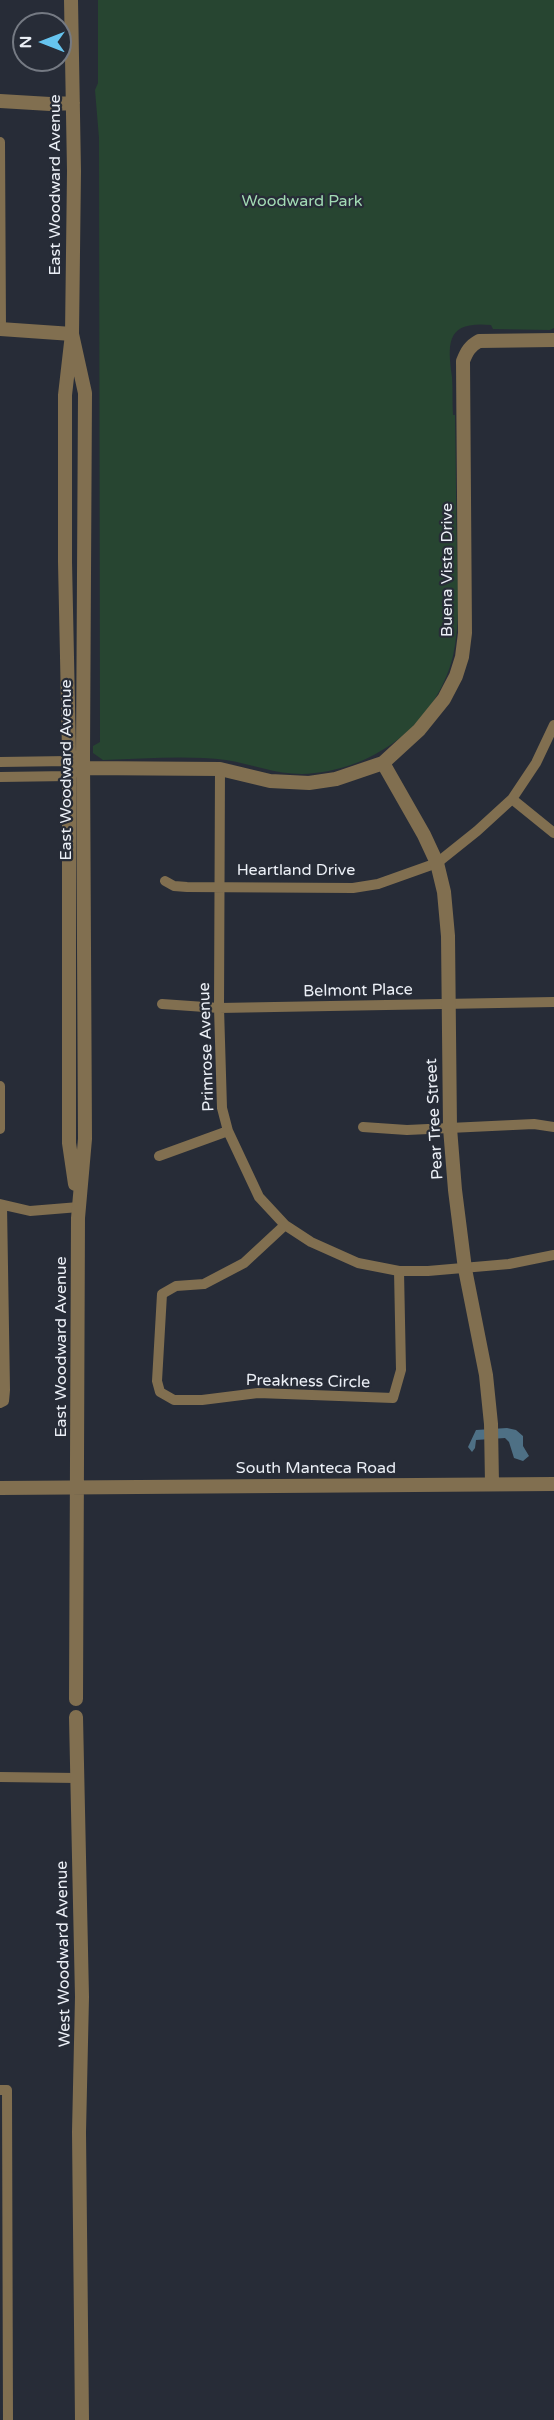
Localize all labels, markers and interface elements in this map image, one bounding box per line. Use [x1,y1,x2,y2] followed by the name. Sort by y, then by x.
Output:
[12,12,72,72] north arrow
[16,36,36,48] text: N
[46,95,66,275] street label: East Woodward Avenue
[242,192,362,212] park label: Woodward Park
[438,503,458,637] street label: Buena Vista Drive
[57,680,77,860] street label: East Woodward Avenue
[237,861,355,881] street label: Heartland Drive
[303,980,413,1002] street label: Belmont Place
[195,982,219,1112] street label: Primrose Avenue
[422,1058,448,1180] street label: Pear Tree Street
[52,1257,72,1437] street label: East Woodward Avenue
[246,1371,370,1393] street label: Preakness Circle
[236,1459,396,1479] street label: South Manteca Road
[53,1861,75,2047] street label: West Woodward Avenue

